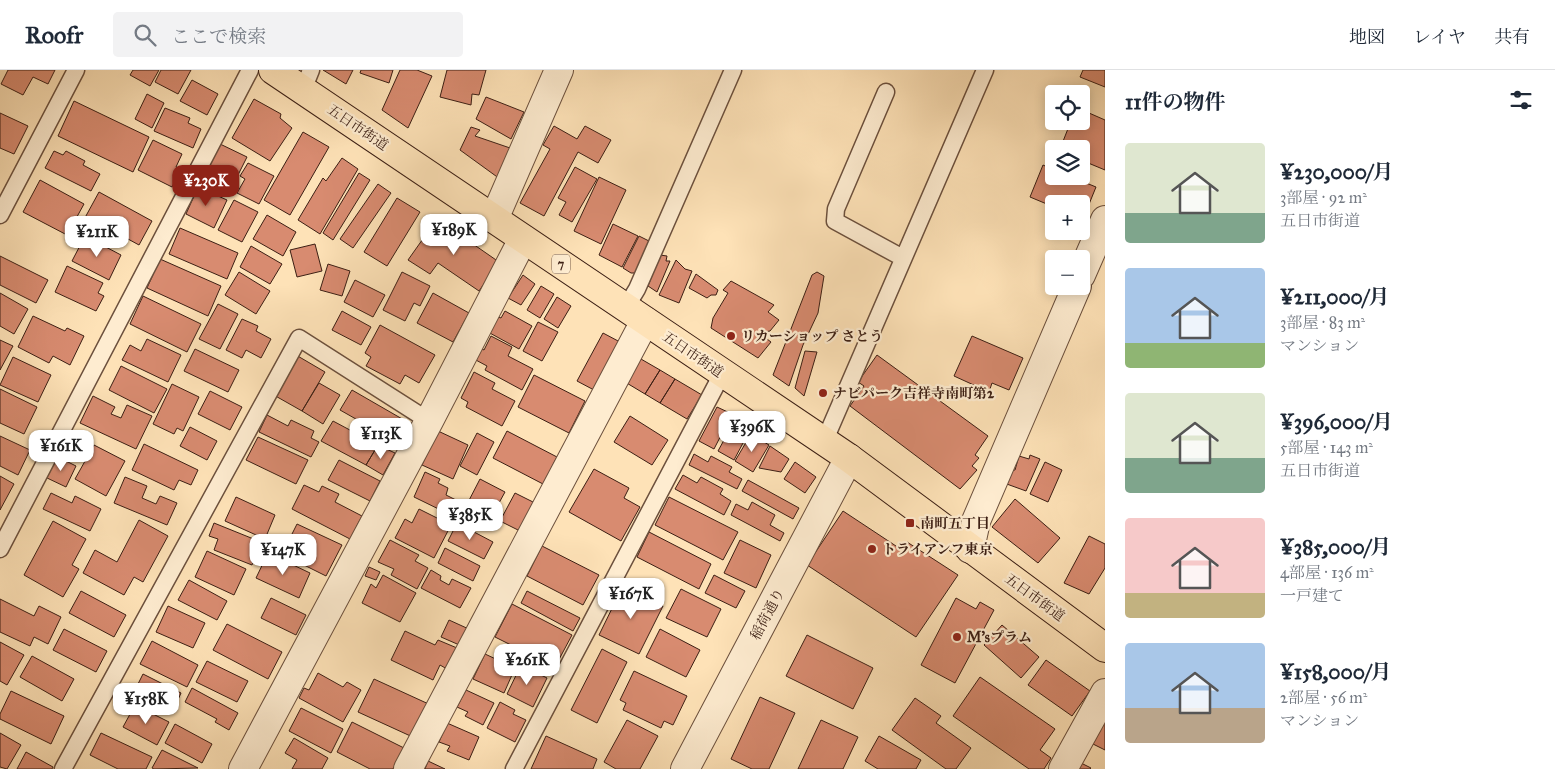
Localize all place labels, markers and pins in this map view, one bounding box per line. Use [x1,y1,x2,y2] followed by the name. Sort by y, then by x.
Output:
[171,164,241,207] pin: ¥230K
[419,214,489,256] pin: ¥189K
[62,216,132,258] pin: ¥211K
[741,328,883,345] place label: リカーショップ さとう
[725,330,737,342] marker: リカーショップ さとう
[833,385,995,402] place label: ナビパーク吉祥寺南町第2
[817,387,829,399] marker: ナビパーク吉祥寺南町第2
[717,410,787,453] pin: ¥396K
[346,418,416,460] pin: ¥113K
[26,430,96,472] pin: ¥161K
[435,498,505,541] pin: ¥385K
[920,515,990,532] place label: 南町五丁目
[904,517,916,529] marker: 南町五丁目
[248,534,318,576] pin: ¥147K
[882,541,993,558] place label: トライアンフ東京
[866,543,878,555] marker: トライアンフ東京
[596,578,666,620] pin: ¥167K
[967,629,1032,646] place label: M'sプラム
[951,631,963,643] marker: M'sプラム
[492,644,562,686] pin: ¥261K
[111,682,181,725] pin: ¥158K

